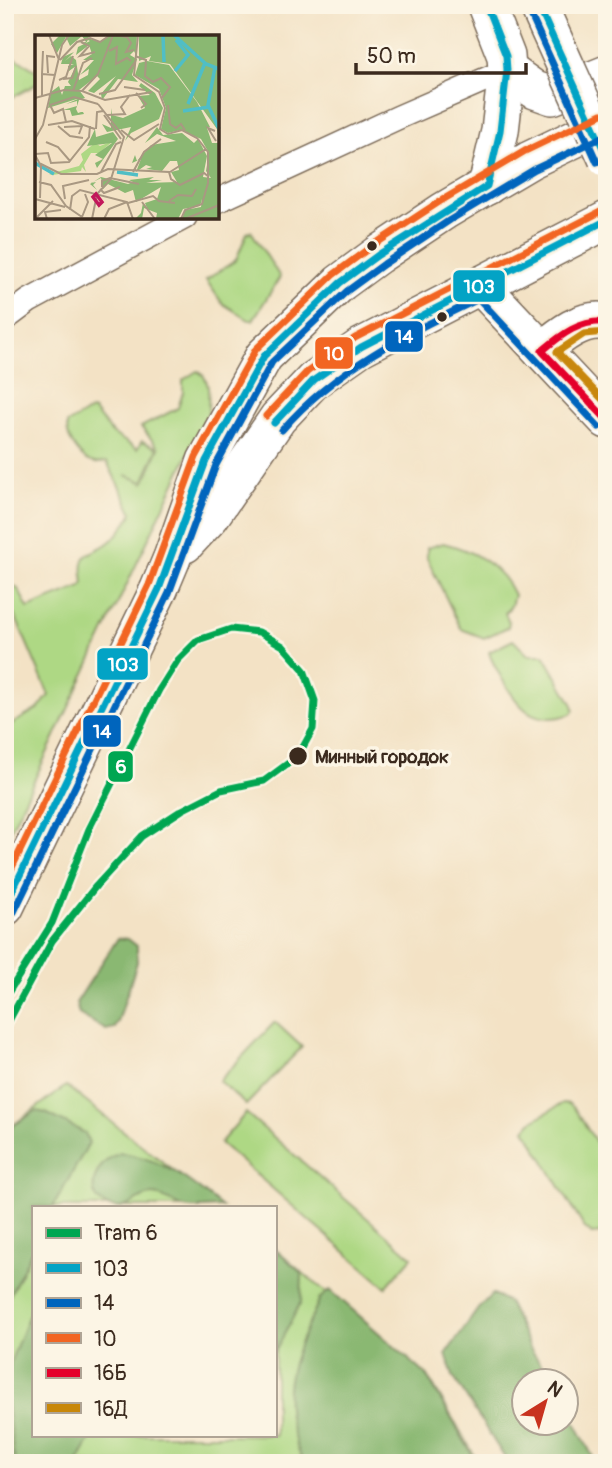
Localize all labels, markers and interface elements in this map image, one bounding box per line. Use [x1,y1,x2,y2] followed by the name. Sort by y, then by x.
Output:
[356,32,526,76] scale bar
[35,35,219,219] inset map
[367,43,416,70] text: 50 m
[365,239,379,253] unlabelled marker
[452,269,506,303] line badge: 103
[463,275,495,299] text: 103
[435,310,449,324] unlabelled marker
[384,320,424,353] line badge: 14
[395,325,413,349] text: 14
[314,336,354,370] line badge: 10
[324,342,344,366] text: 10
[96,647,149,681] line badge: 103
[107,653,139,677] text: 103
[82,714,122,748] line badge: 14
[93,720,111,744] text: 14
[287,745,309,767] marker: Минный городок
[315,745,449,769] place label: Минный городок
[107,750,134,783] line badge: 6
[115,755,127,779] text: 6
[32,1206,276,1436] legend
[94,1220,158,1247] text: Tram 6
[94,1256,128,1283] text: 103
[94,1290,114,1317] text: 14
[94,1326,117,1353] text: 10
[94,1360,127,1387] text: 16Б
[510,1366,580,1436] north arrow
[542,1376,567,1403] text: N
[94,1396,127,1423] text: 16Д

